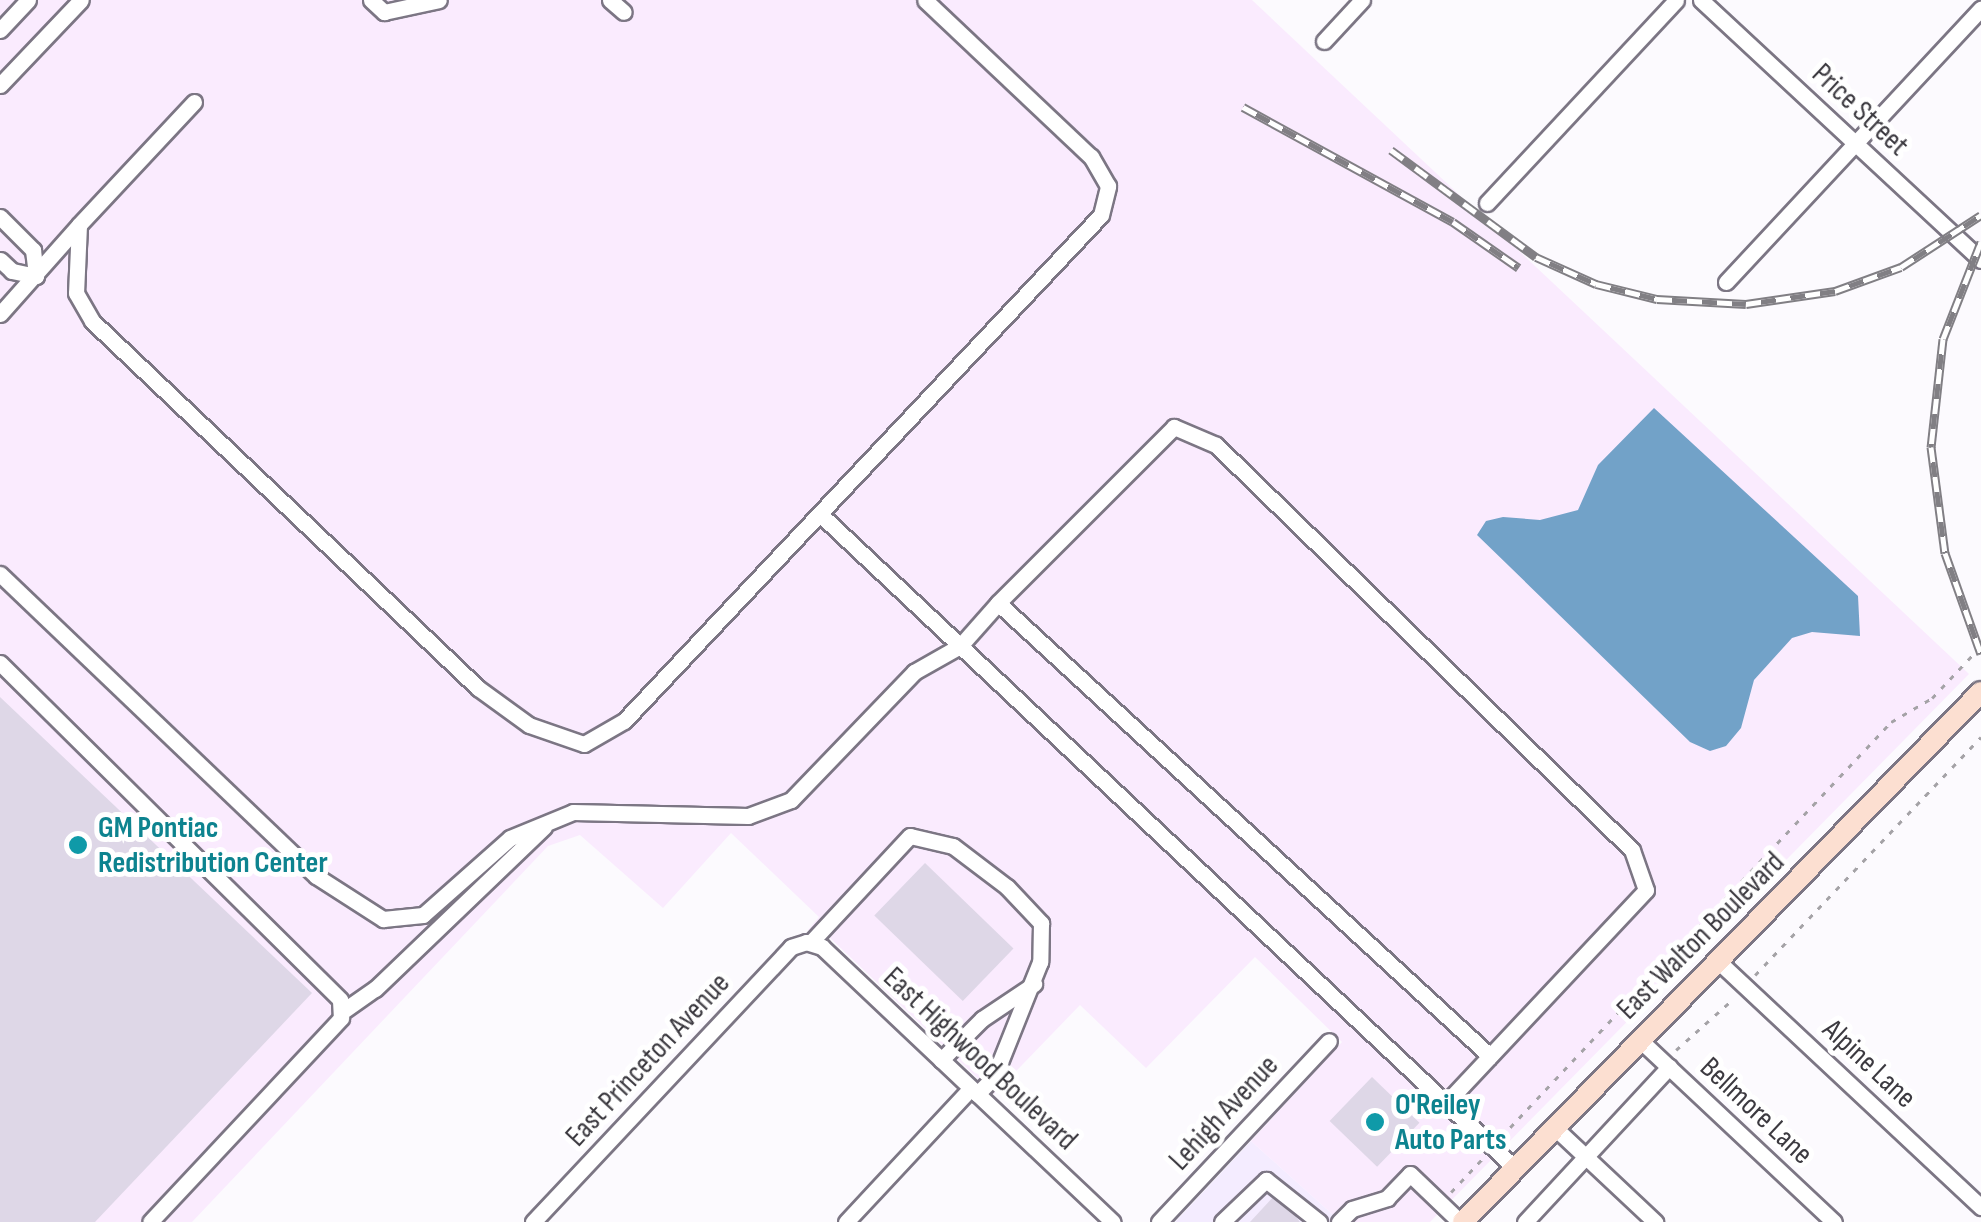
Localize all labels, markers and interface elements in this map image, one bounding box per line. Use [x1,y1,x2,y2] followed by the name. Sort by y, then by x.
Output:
[1804,56,1916,164] street label: Price Street
[98,810,328,880] place label: GM Pontiac Redistribution Center
[67,834,89,856] marker: GM Pontiac Redistribution Center
[1610,845,1792,1027] street label: East Walton Boulevard
[876,960,1084,1158] street label: East Highwood Boulevard
[558,966,738,1154] street label: East Princeton Avenue
[1815,1012,1923,1116] street label: Alpine Lane
[1162,1048,1286,1178] street label: Lehigh Avenue
[1692,1050,1820,1172] street label: Bellmore Lane
[1395,1087,1506,1158] place label: O'Reiley Auto Parts
[1364,1111,1386,1133] marker: O'Reiley Auto Parts

